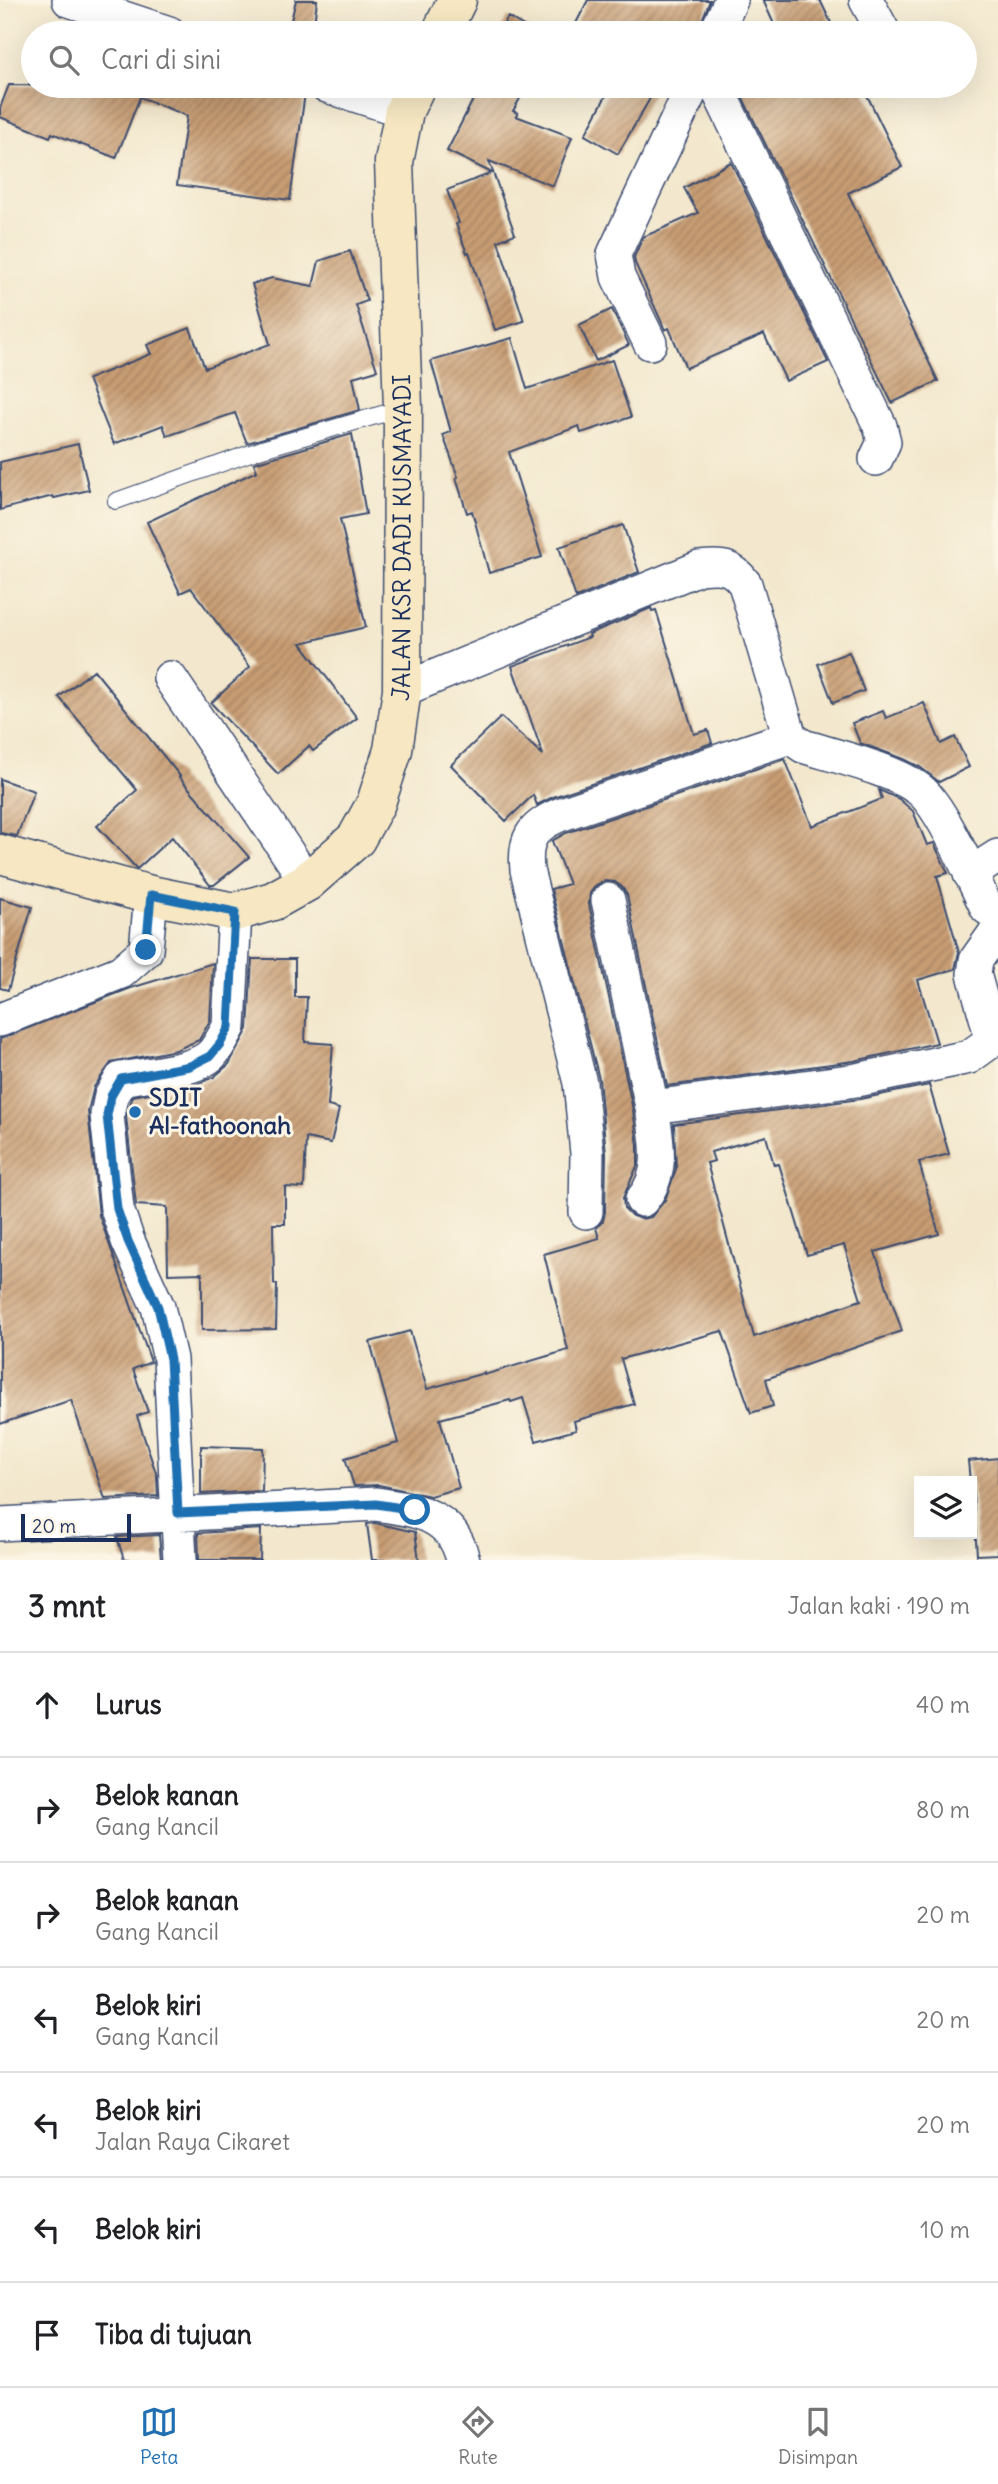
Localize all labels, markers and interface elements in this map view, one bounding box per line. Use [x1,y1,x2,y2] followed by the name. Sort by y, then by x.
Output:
[21,21,977,98] search box
[45,41,83,79] icon: search
[101,43,221,76] text: Cari di sini
[385,374,417,702] street label: JALAN KSR DADI KUSMAYADI
[130,934,161,965] route end
[149,1082,291,1140] place label: SDIT Al-fathoonah
[127,1104,143,1120] marker: SDIT Al-fathoonah
[914,1476,977,1539] map controls
[914,1476,977,1539] button: layers
[399,1494,430,1525] route start
[21,1511,131,1543] scale bar
[32,1514,76,1538] text: 20 m
[28,1587,106,1625] text: 3 mnt
[787,1591,970,1620] text: Jalan kaki · 190 m
[28,1686,66,1724] icon: ahead
[95,1688,162,1721] text: Lurus
[916,1690,970,1719] text: 40 m
[95,1779,239,1812] text: Belok kanan
[28,1791,66,1829] icon: right
[916,1795,970,1824] text: 80 m
[95,1812,219,1841] text: Gang Kancil
[95,1884,239,1917] text: Belok kanan
[28,1896,66,1934] icon: right
[917,1900,970,1929] text: 20 m
[95,1917,219,1946] text: Gang Kancil
[95,1989,201,2022] text: Belok kiri
[28,2001,66,2039] icon: left
[917,2005,970,2034] text: 20 m
[95,2022,219,2051] text: Gang Kancil
[95,2094,201,2127] text: Belok kiri
[28,2106,66,2144] icon: left
[917,2110,970,2139] text: 20 m
[95,2127,290,2156] text: Jalan Raya Cikaret
[28,2211,66,2249] icon: left
[95,2213,201,2246] text: Belok kiri
[920,2215,970,2244] text: 10 m
[28,2316,66,2354] icon: arrive
[95,2318,252,2351] text: Tiba di tujuan
[140,2403,178,2469] tab: Peta
[458,2403,498,2469] tab: Rute
[778,2403,858,2469] tab: Disimpan

